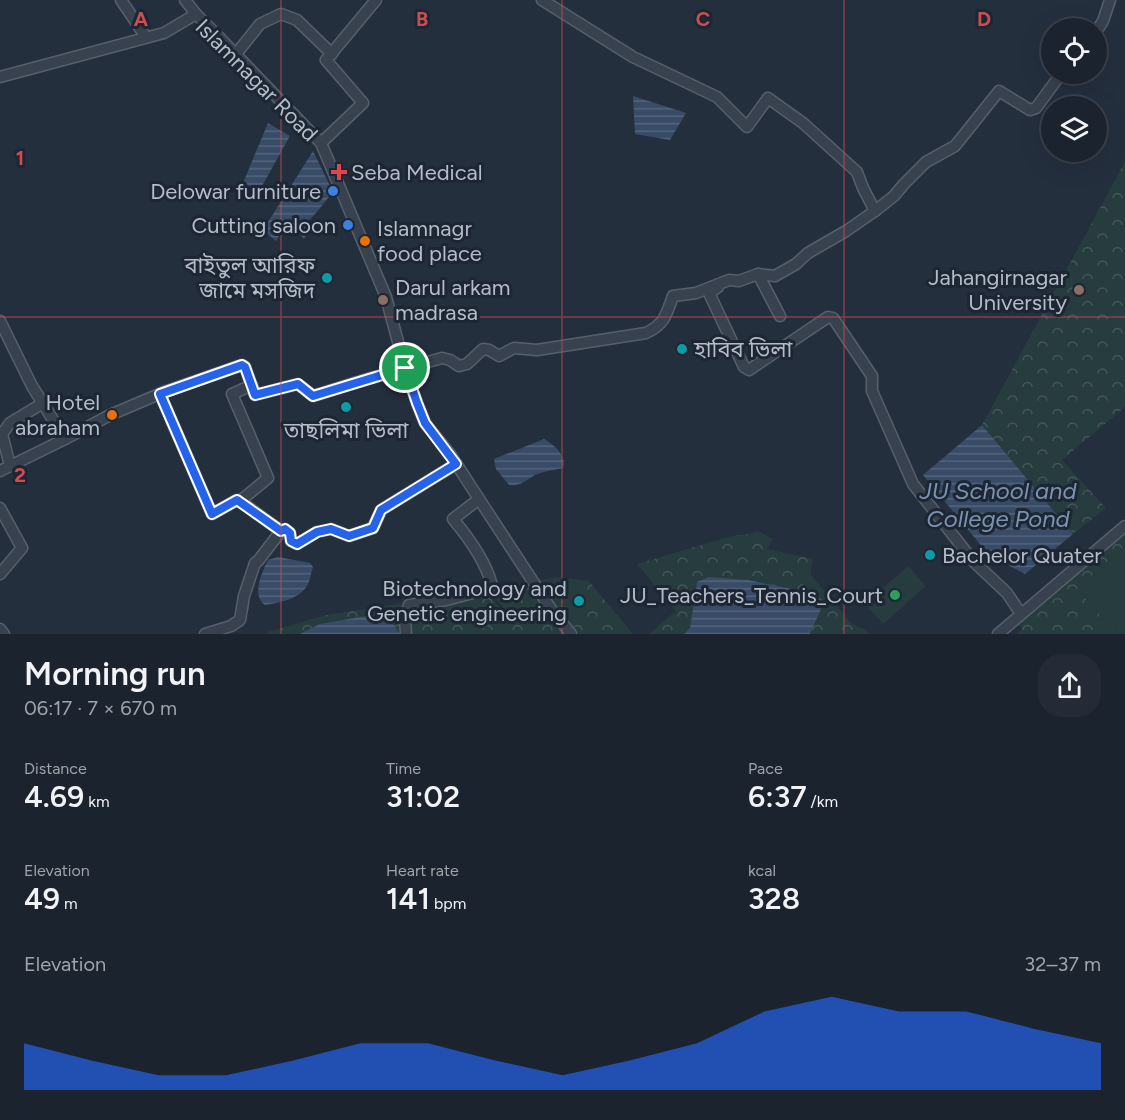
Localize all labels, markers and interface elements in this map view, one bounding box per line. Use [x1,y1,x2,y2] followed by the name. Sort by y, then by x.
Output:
[134,7,149,31] text: A
[416,7,428,31] text: B
[696,7,710,31] text: C
[977,7,991,31] text: D
[190,13,324,147] street label: Islamnagar Road
[1041,18,1107,162] map controls
[1041,18,1107,84] button: locate
[1041,96,1107,162] button: layers
[16,146,24,170] text: 1
[351,159,483,186] place label: Seba Medical
[332,165,346,179] marker: Seba Medical
[150,178,321,205] place label: Delowar furniture
[326,184,340,198] marker: Delowar furniture
[191,212,336,239] place label: Cutting saloon
[377,215,482,267] place label: Islamnagr food place
[341,218,355,232] marker: Cutting saloon
[358,234,372,248] marker: Islamnagr food place
[183,252,316,304] place label: বাইতুল আরিফ জামে মসজিদ
[928,264,1068,316] place label: Jahangirnagar University
[320,271,334,285] marker: বাইতুল আরিফ জামে মসজিদ
[395,274,510,326] place label: Darul arkam madrasa
[1072,283,1086,297] marker: Jahangirnagar University
[376,293,390,307] marker: Darul arkam madrasa
[693,336,793,363] place label: হাবিব ভিলা
[379,342,430,393] pin
[675,342,689,356] marker: হাবিব ভিলা
[388,351,421,384] icon: arrive
[15,389,100,441] place label: Hotel abraham
[339,400,353,414] marker: তাছলিমা ভিলা
[105,408,119,422] marker: Hotel abraham
[283,417,409,444] place label: তাছলিমা ভিলা
[14,463,26,487] text: 2
[918,476,1077,533] water label: JU School and College Pond
[942,542,1102,569] place label: Bachelor Quater
[923,548,937,562] marker: Bachelor Quater
[367,575,567,627] place label: Biotechnology and Genetic engineering
[620,582,883,609] place label: JU_Teachers_Tennis_Court
[888,588,902,602] marker: JU_Teachers_Tennis_Court
[572,594,586,608] marker: Biotechnology and Genetic engineering
[24,654,206,693] text: Morning run
[1038,654,1101,717] button: share
[24,696,177,720] text: 06:17 · 7 × 670 m
[24,759,87,778] text: Distance
[386,759,421,778] text: Time
[748,759,783,778] text: Pace
[24,778,84,815] text: 4.69
[386,778,460,815] text: 31:02
[748,778,807,815] text: 6:37
[84,792,110,811] text: km
[807,792,838,811] text: /km
[24,861,90,880] text: Elevation
[386,861,459,880] text: Heart rate
[748,861,776,880] text: kcal
[24,880,60,917] text: 49
[386,880,430,917] text: 141
[748,880,800,917] text: 328
[60,894,78,913] text: m
[430,894,466,913] text: bpm
[24,952,106,976] text: Elevation
[1024,952,1101,976] text: 32–37 m

